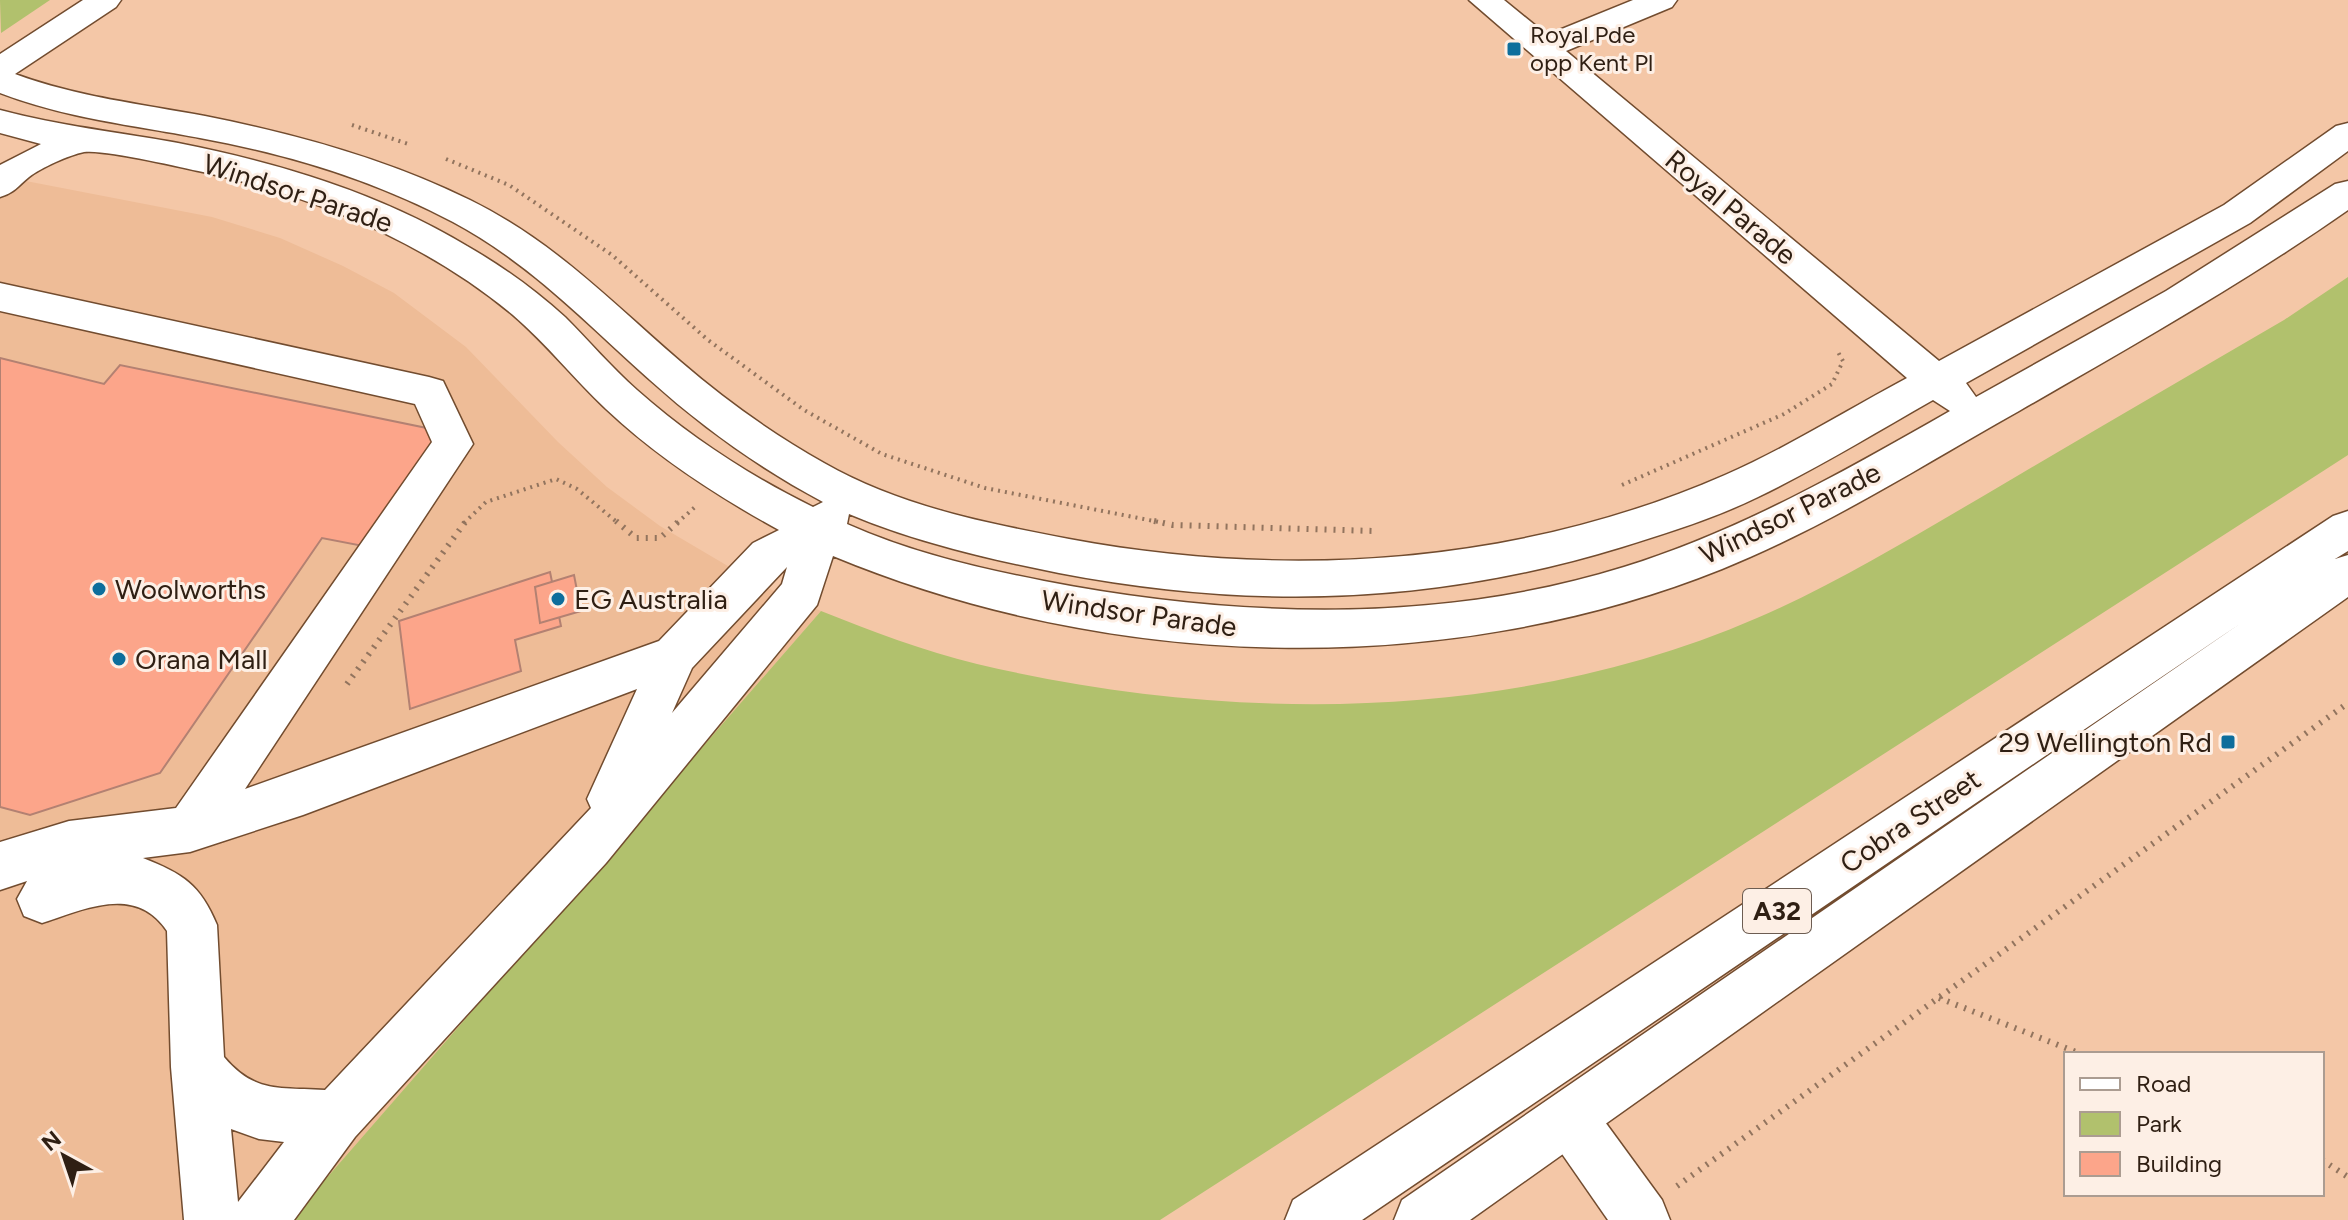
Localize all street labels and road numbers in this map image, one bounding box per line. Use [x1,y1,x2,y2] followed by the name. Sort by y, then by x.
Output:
[1658,142,1804,272] street label: Royal Parade
[199,146,397,240] street label: Windsor Parade
[1694,455,1886,571] street label: Windsor Parade
[1039,582,1239,644] street label: Windsor Parade
[1833,762,1987,880] street label: Cobra Street
[1743,889,1811,933] road number: A32

